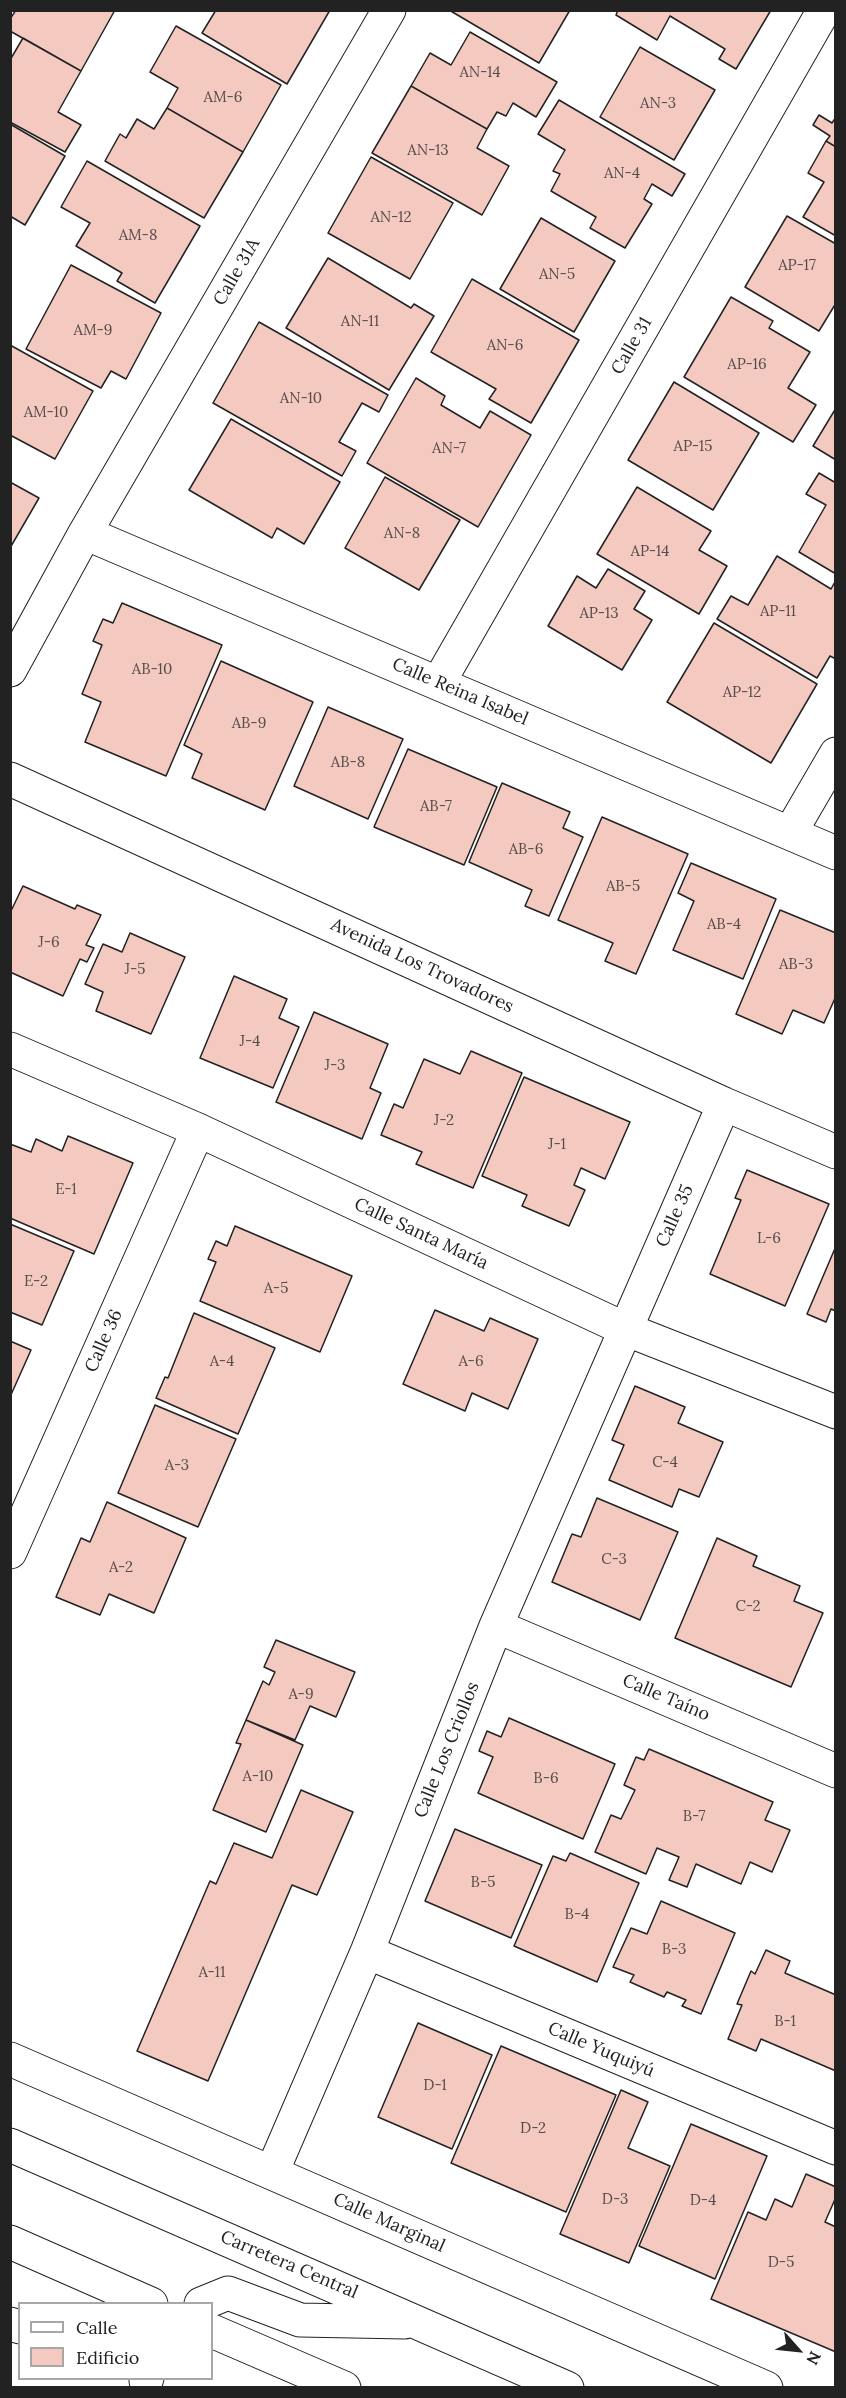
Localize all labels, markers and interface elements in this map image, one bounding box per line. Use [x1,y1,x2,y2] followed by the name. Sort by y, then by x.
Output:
[459,64,501,82] house number: AN-14
[204,89,242,107] house number: AM-6
[640,95,676,113] house number: AN-3
[407,142,449,160] house number: AN-13
[604,165,640,183] house number: AN-4
[370,209,412,227] house number: AN-12
[119,227,157,245] house number: AM-8
[209,234,265,310] street label: Calle 31A
[778,257,816,275] house number: AP-17
[539,266,575,284] house number: AN-5
[341,313,379,331] house number: AN-11
[607,313,657,379] street label: Calle 31
[74,322,112,340] house number: AM-9
[487,337,523,355] house number: AN-6
[727,356,767,374] house number: AP-16
[280,390,322,408] house number: AN-10
[24,404,68,422] house number: AM-10
[674,438,712,456] house number: AP-15
[432,440,466,458] house number: AN-7
[384,525,420,543] house number: AN-8
[631,543,669,561] house number: AP-14
[760,603,796,621] house number: AP-11
[579,605,619,623] house number: AP-13
[389,654,531,730] street label: Calle Reina Isabel
[132,661,172,679] house number: AB-10
[723,684,761,702] house number: AP-12
[232,715,266,733] house number: AB-9
[331,754,365,772] house number: AB-8
[420,798,452,816] house number: AB-7
[509,841,543,859] house number: AB-6
[606,878,640,896] house number: AB-5
[327,914,517,1018] street label: Avenida Los Trovadores
[707,916,741,934] house number: AB-4
[38,934,60,952] house number: J-6
[779,956,813,974] house number: AB-3
[125,961,145,979] house number: J-5
[240,1033,260,1051] house number: J-4
[325,1057,345,1075] house number: J-3
[434,1112,454,1130] house number: J-2
[548,1136,566,1154] house number: J-1
[55,1181,77,1199] house number: E-1
[652,1181,698,1251] street label: Calle 35
[351,1193,491,1275] street label: Calle Santa María
[757,1230,781,1248] house number: L-6
[24,1273,48,1291] house number: E-2
[264,1280,288,1298] house number: A-5
[81,1306,127,1376] street label: Calle 36
[210,1353,234,1371] house number: A-4
[458,1353,484,1371] house number: A-6
[652,1454,678,1472] house number: C-4
[165,1457,189,1475] house number: A-3
[601,1551,627,1569] house number: C-3
[109,1559,133,1577] house number: A-2
[735,1598,761,1616] house number: C-2
[619,1670,713,1726] street label: Calle Taíno
[410,1679,484,1821] street label: Calle Los Criollos
[288,1686,314,1704] house number: A-9
[243,1768,273,1786] house number: A-10
[533,1770,559,1788] house number: B-6
[683,1808,705,1826] house number: B-7
[471,1874,495,1892] house number: B-5
[565,1906,589,1924] house number: B-4
[662,1941,686,1959] house number: B-3
[199,1964,225,1982] house number: A-11
[774,2013,796,2031] house number: B-1
[544,2018,658,2082] street label: Calle Yuquiyú
[423,2077,447,2095] house number: D-1
[520,2120,546,2138] house number: D-2
[330,2189,448,2257] street label: Calle Marginal
[602,2191,628,2209] house number: D-3
[690,2192,716,2210] house number: D-4
[217,2226,361,2304] street label: Carretera Central
[768,2254,794,2272] house number: D-5
[18,2302,213,2380] legend
[76,2316,117,2339] text: Calle
[768,2320,828,2380] north arrow
[76,2346,139,2369] text: Edificio
[802,2348,826,2368] text: N

